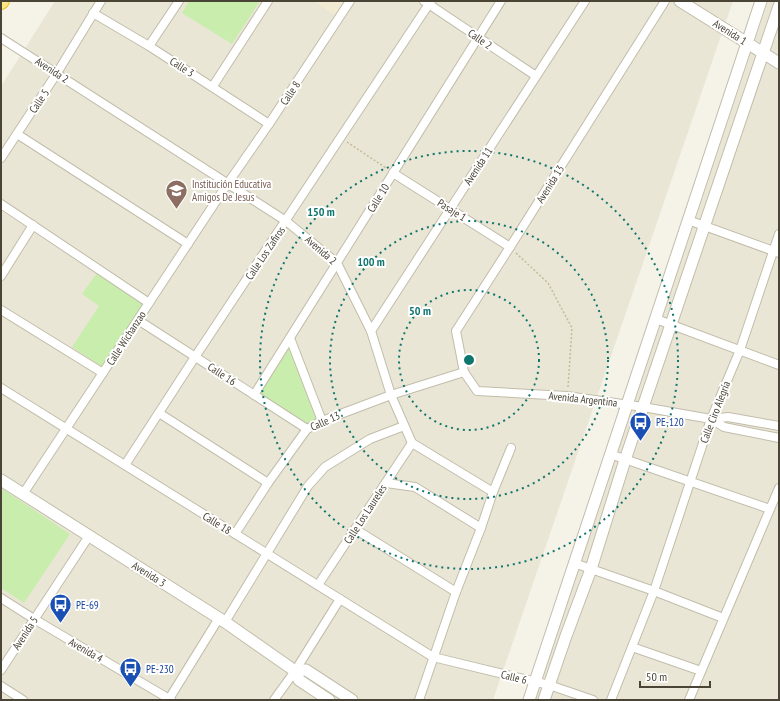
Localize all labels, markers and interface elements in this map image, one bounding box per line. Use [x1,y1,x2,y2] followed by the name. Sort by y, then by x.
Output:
[710,16,750,48] street label: Avenida 1
[465,26,495,52] street label: Calle 2
[33,54,72,86] street label: Avenida 2
[167,54,197,80] street label: Calle 3
[277,78,303,108] street label: Calle 8
[26,86,52,116] street label: Calle 5
[461,144,495,188] street label: Avenida 11
[533,162,567,206] street label: Avenida 13
[164,177,190,210] school or university icon: Institución Educativa Amigos De Jesus
[192,177,271,204] place label: Institución Educativa Amigos De Jesus
[364,181,392,215] street label: Calle 10
[435,196,469,224] street label: Pasaje 1
[307,204,335,219] text: 150 m
[242,223,288,282] street label: Calle Los Zafiros
[302,232,340,268] street label: Avenida 2
[357,254,385,269] text: 100 m
[409,303,431,318] text: 50 m
[103,308,149,368] street label: Calle Wichanzao
[462,353,476,367] centre of rings
[205,360,239,388] street label: Calle 16
[697,379,733,445] street label: Calle Ciro Alegría
[548,388,618,410] street label: Avenida Argentina
[308,408,342,434] street label: Calle 13
[627,409,653,442] bus stop icon: PE-120
[656,415,684,429] place label: PE-120
[341,481,390,546] street label: Calle Los Laureles
[200,509,234,537] street label: Calle 18
[129,558,169,590] street label: Avenida 3
[47,592,73,625] bus stop icon: PE-69
[76,598,99,612] place label: PE-69
[9,613,41,652] street label: Avenida 5
[66,635,106,665] street label: Avenida 4
[118,656,144,689] bus stop icon: PE-230
[146,662,174,676] place label: PE-230
[640,663,710,689] scale bar
[500,667,528,687] street label: Calle 6
[646,669,667,684] text: 50 m

